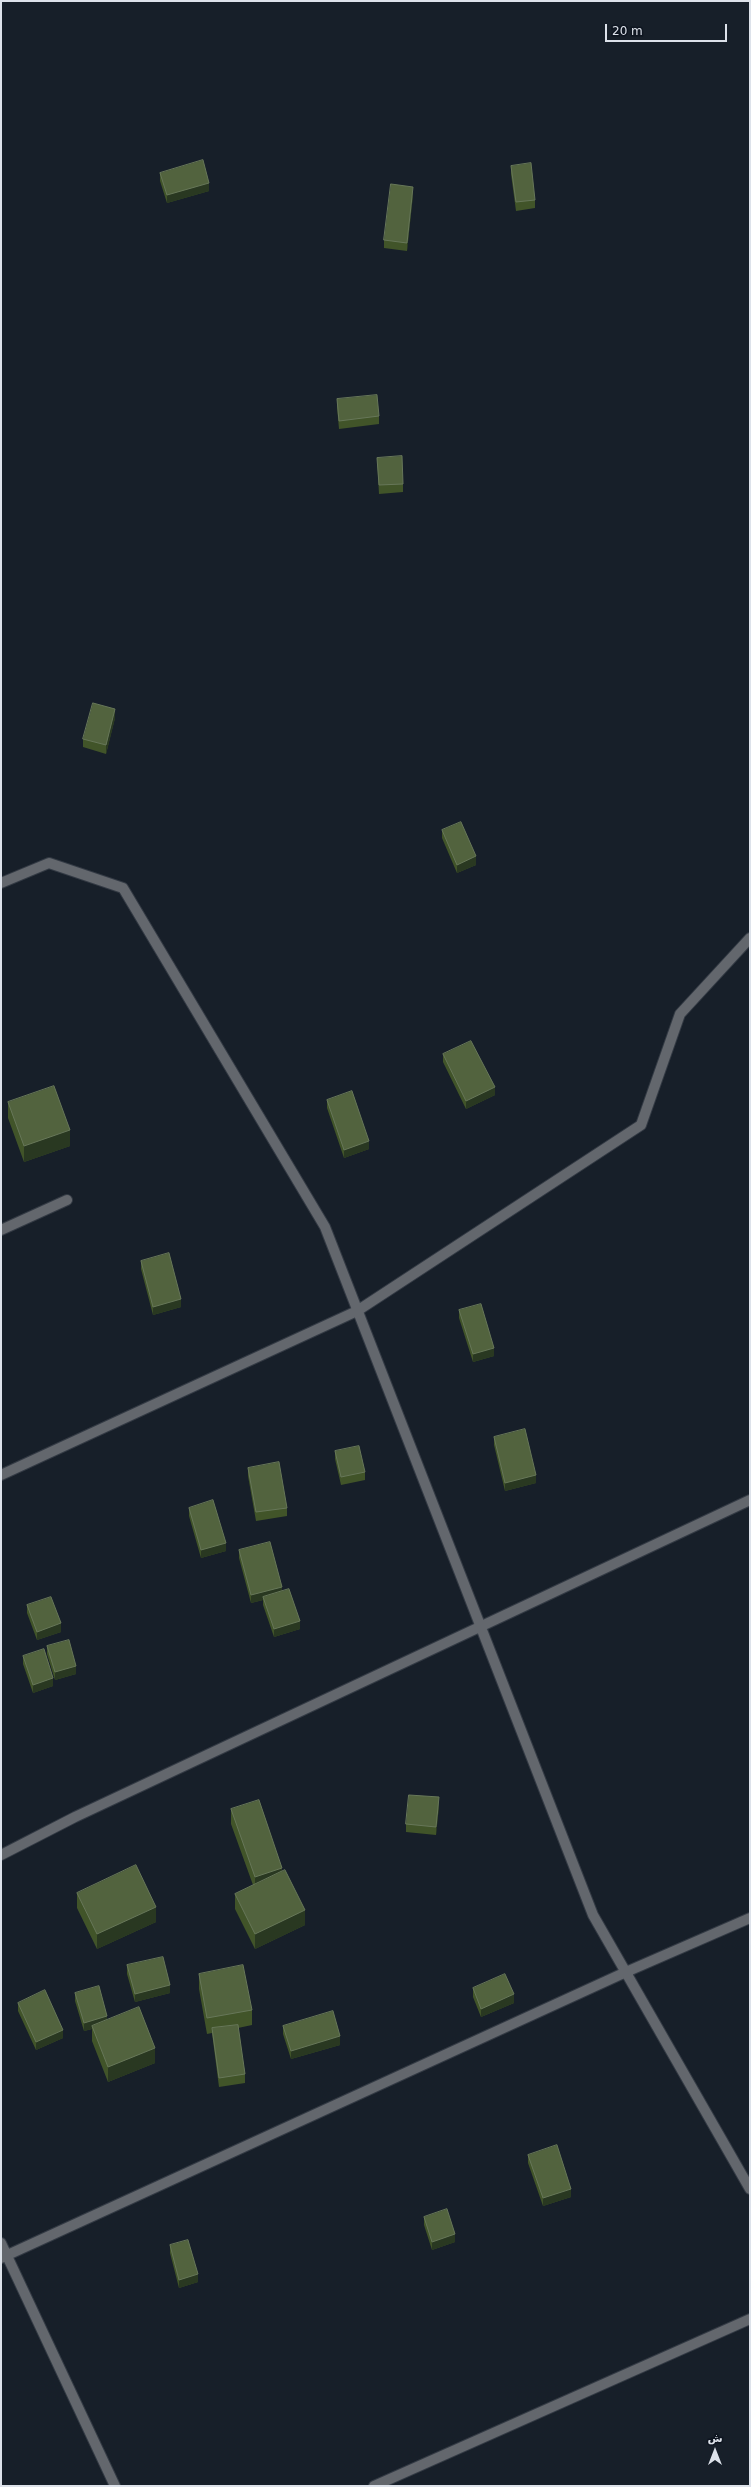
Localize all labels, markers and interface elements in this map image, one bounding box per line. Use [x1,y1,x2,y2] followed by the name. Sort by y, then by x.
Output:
[607,16,729,42] scale bar
[612,24,643,38] text: 20 m
[695,2431,735,2471] north arrow
[707,2432,723,2445] text: ش

